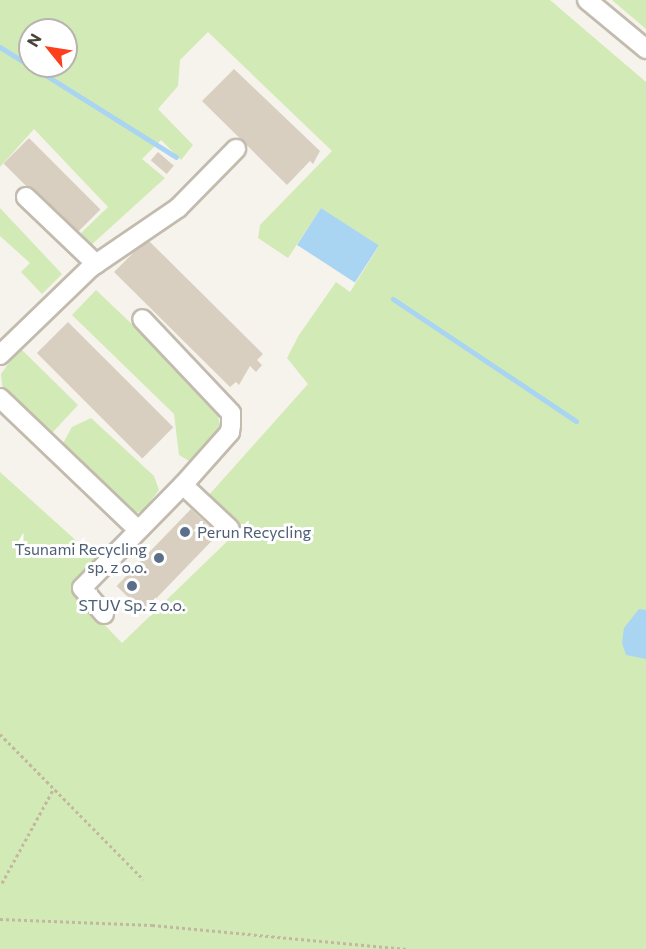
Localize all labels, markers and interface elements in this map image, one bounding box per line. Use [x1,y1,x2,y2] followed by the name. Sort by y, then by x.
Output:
[18,18,78,78] north arrow
[22,30,45,50] text: N
[197,522,311,542] place label: Perun Recycling
[178,525,192,539] marker: Perun Recycling
[15,539,147,577] place label: Tsunami Recycling sp. z o.o.
[152,551,166,565] marker: Tsunami Recycling sp. z o.o.
[125,579,139,593] marker: STUV Sp. z o.o.
[79,595,185,615] place label: STUV Sp. z o.o.

